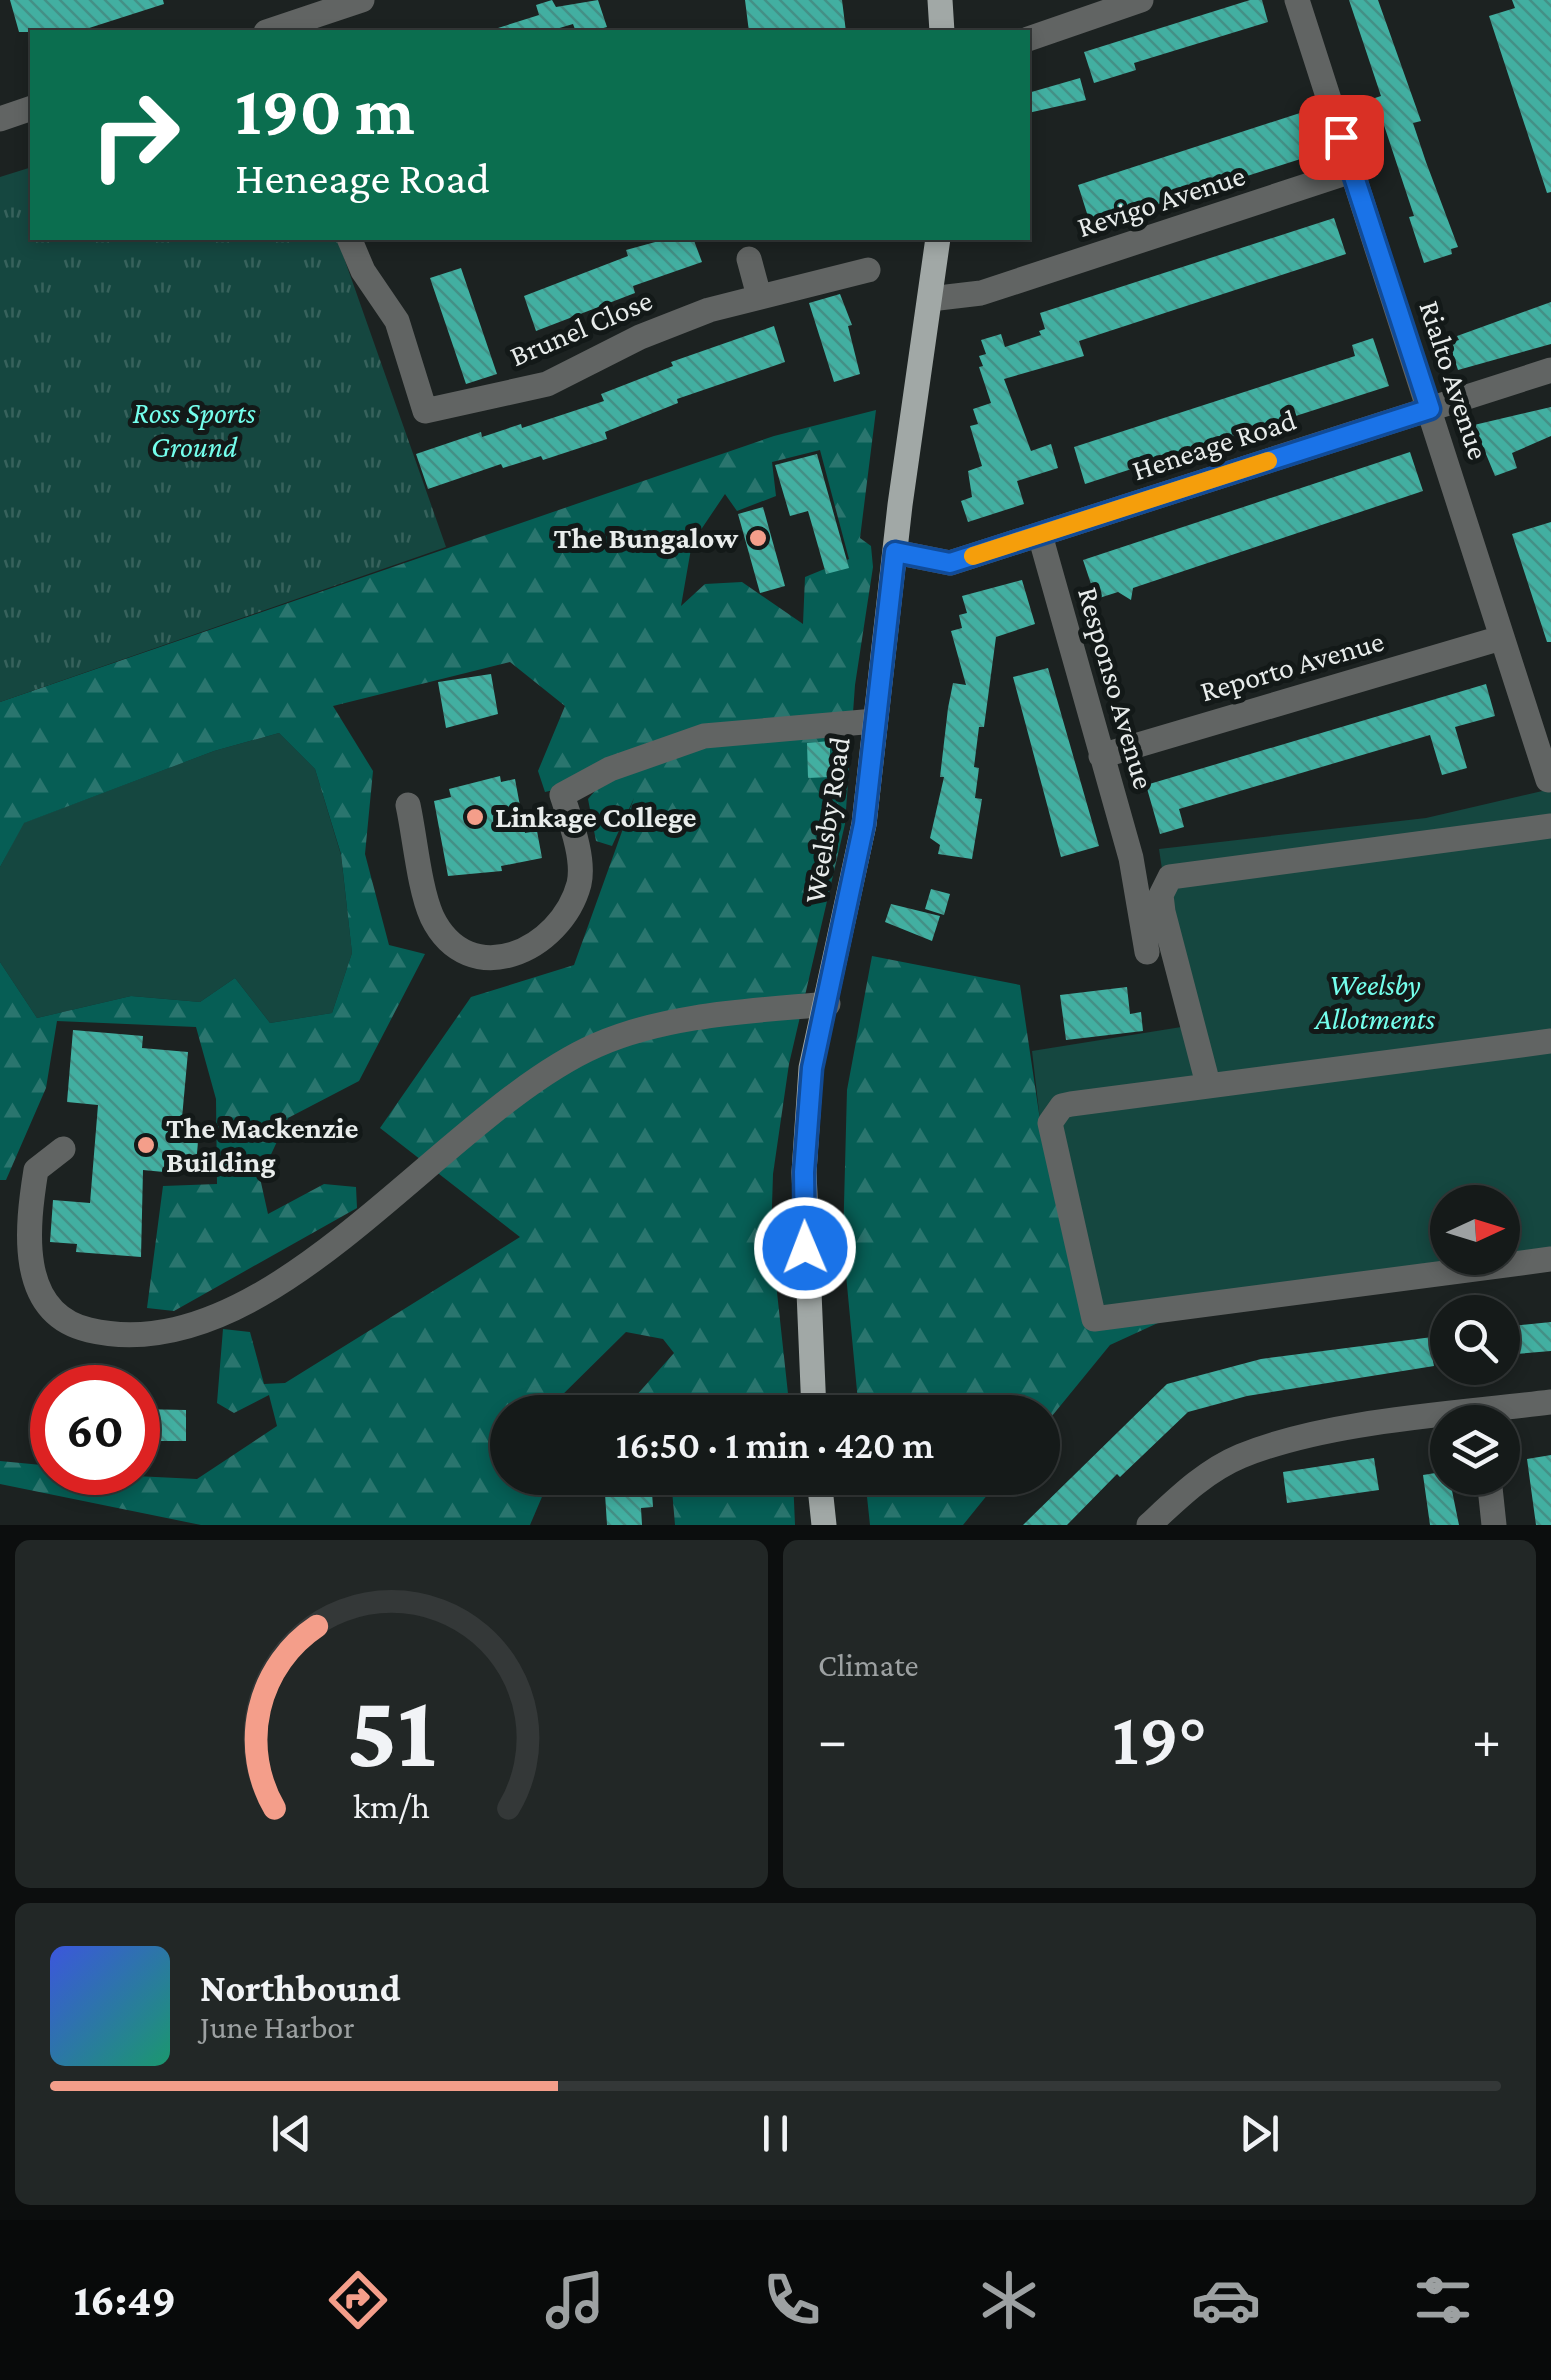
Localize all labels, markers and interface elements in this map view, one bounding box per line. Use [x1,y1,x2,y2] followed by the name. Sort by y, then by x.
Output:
[70,70,200,200] icon: right
[235,71,415,149] text: 190 m
[1299,95,1384,180] pin
[1314,110,1369,165] icon: arrive
[235,153,490,203] text: Heneage Road
[1073,158,1249,244] street label: Revigo Avenue
[505,283,657,372] street label: Brunel Close
[1413,296,1496,463] street label: Rialto Avenue
[133,396,256,463] park label: Ross Sports Ground
[1128,402,1300,487] street label: Heneage Road
[554,521,739,554] place label: The Bungalow
[747,527,769,549] marker: The Bungalow
[1071,583,1161,793] street label: Responso Avenue
[1196,624,1388,708] street label: Reporto Avenue
[797,734,857,906] street label: Weelsby Road
[495,800,697,833] place label: Linkage College
[464,806,486,828] marker: Linkage College
[1313,968,1436,1035] park label: Weelsby Allotments
[166,1111,358,1178] place label: The Mackenzie Building
[135,1134,157,1156] marker: The Mackenzie Building
[1430,1185,1520,1275] north arrow
[1430,1185,1520,1495] map controls
[753,1196,857,1300] position arrow
[1430,1295,1520,1385] button: search
[30,1365,160,1495] speed limit sign: 60
[1430,1405,1520,1495] button: layers
[616,1424,934,1466] text: 16:50 · 1 min · 420 m
[818,1647,919,1683] text: Climate
[347,1673,436,1788] text: 51
[1112,1697,1207,1780] text: 19°
[818,1709,847,1770] text: −
[1472,1709,1501,1770] text: +
[353,1786,430,1826] text: km/h
[200,1967,401,2009] text: Northbound
[200,2009,355,2045] text: June Harbor
[264,2106,319,2161] icon: previous
[748,2106,803,2161] icon: pause
[1232,2106,1287,2161] icon: next
[323,2265,393,2335] icon: directions
[540,2265,610,2335] icon: music
[757,2265,827,2335] icon: phone
[974,2265,1044,2335] icon: climate
[1191,2265,1261,2335] icon: car
[1408,2265,1478,2335] icon: filters
[73,2275,176,2325] text: 16:49

